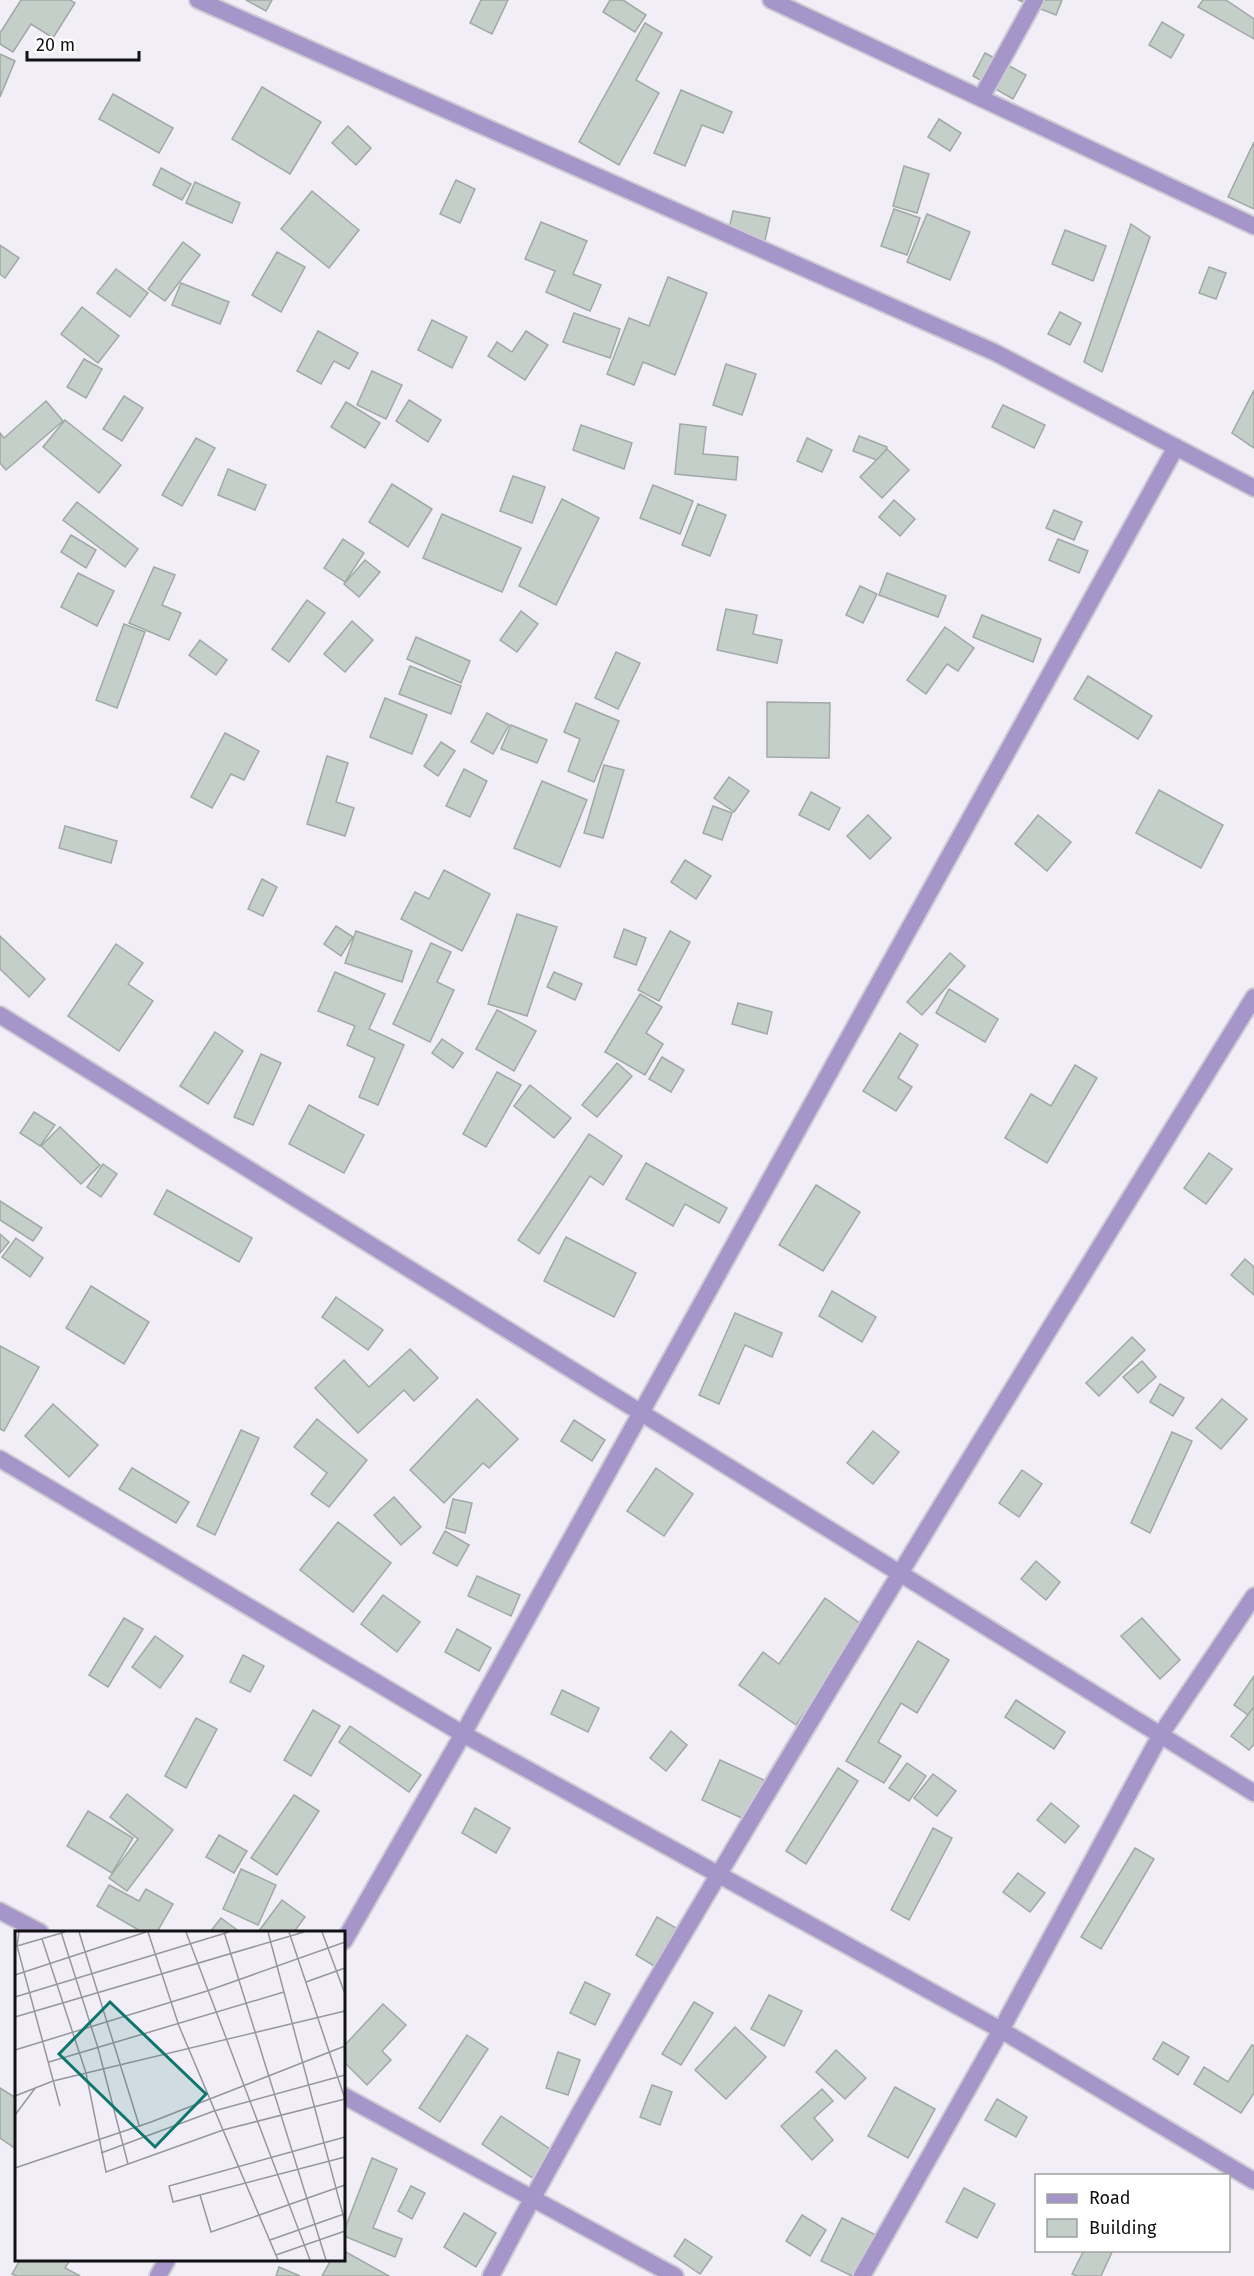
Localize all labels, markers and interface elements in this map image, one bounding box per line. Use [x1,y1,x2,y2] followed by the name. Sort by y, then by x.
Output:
[27,24,140,62] scale bar
[36,34,75,56] text: 20 m
[15,1931,345,2261] inset map
[1035,2174,1230,2252] legend
[1089,2187,1131,2209] text: Road
[1089,2217,1157,2239] text: Building

